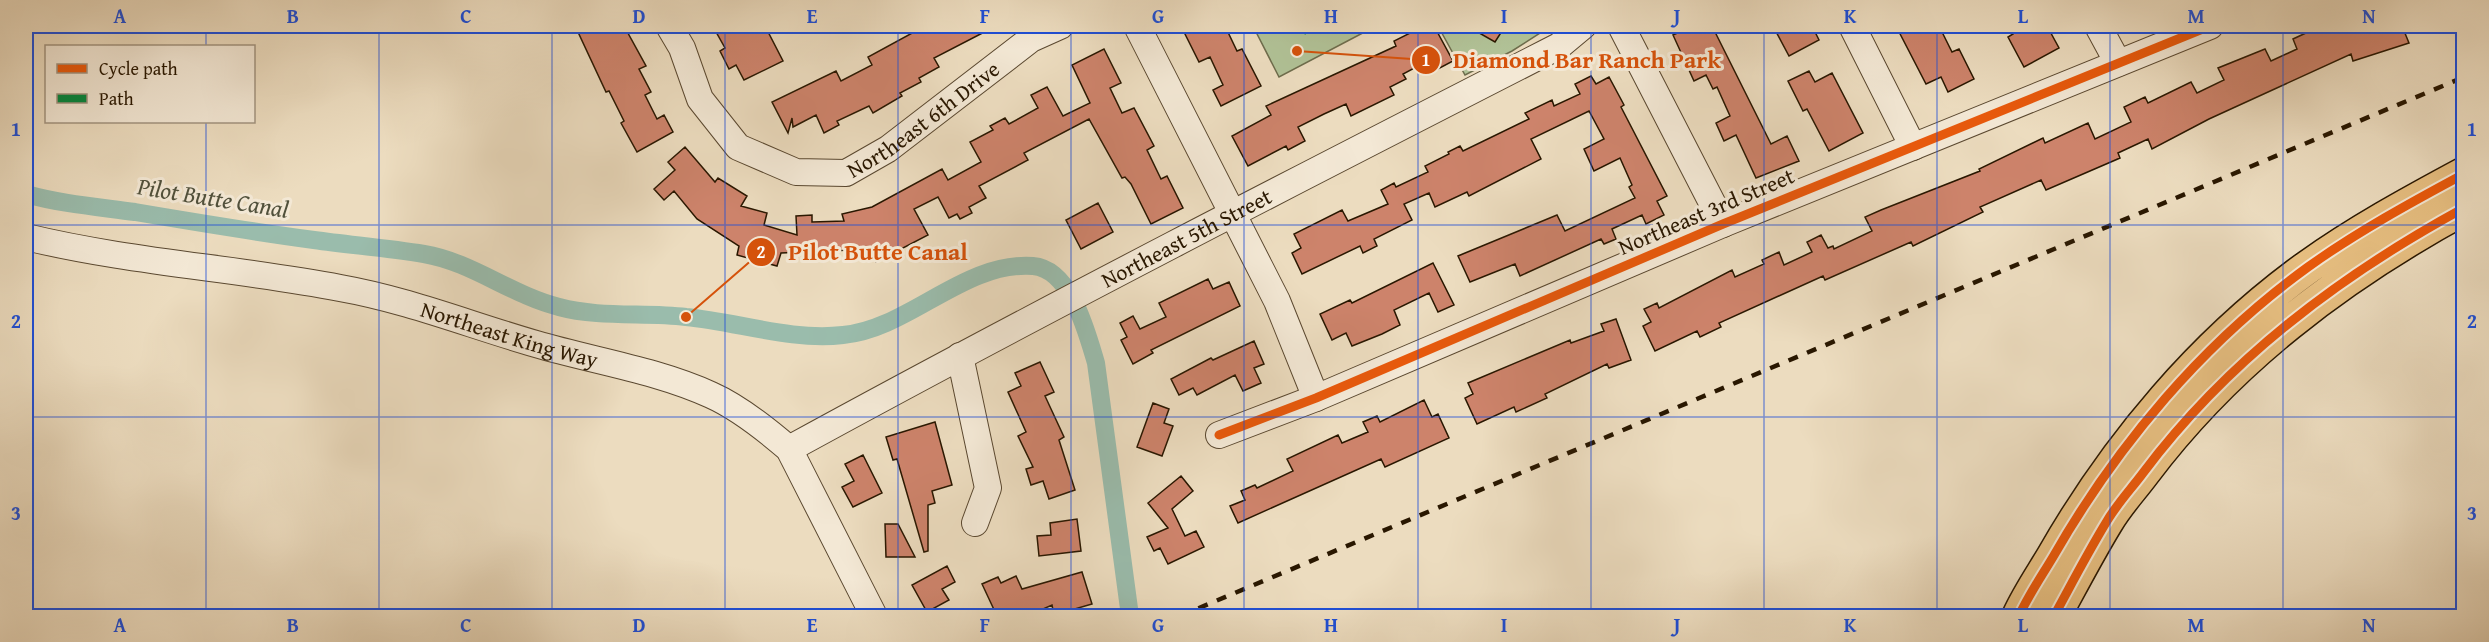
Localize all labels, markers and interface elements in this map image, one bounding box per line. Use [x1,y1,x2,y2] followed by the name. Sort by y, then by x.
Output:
[114,1,127,30] text: A
[287,1,299,30] text: B
[460,1,472,30] text: C
[632,1,646,30] text: D
[807,1,818,30] text: E
[980,1,990,30] text: F
[1152,1,1164,30] text: G
[1324,1,1338,30] text: H
[1501,1,1507,30] text: I
[1671,1,1681,30] text: J
[1844,1,1857,30] text: K
[2018,1,2029,30] text: L
[2187,1,2205,30] text: M
[2362,1,2376,30] text: N
[1411,39,1733,81] callout: Diamond Bar Ranch Park
[1453,42,1721,77] text: Diamond Bar Ranch Park
[45,45,255,123] legend
[1421,46,1431,73] text: 1
[841,53,1006,185] street label: Northeast 6th Drive
[99,55,178,82] text: Cycle path
[99,85,134,112] text: Path
[11,114,21,143] text: 1
[2467,114,2477,143] text: 1
[1613,159,1799,263] street label: Northeast 3rd Street
[134,168,291,227] water label: Pilot Butte Canal
[1095,180,1277,295] street label: Northeast 5th Street
[746,231,979,273] callout: Pilot Butte Canal
[788,234,968,269] text: Pilot Butte Canal
[756,238,766,265] text: 2
[417,293,601,375] street label: Northeast King Way
[11,306,21,335] text: 2
[2467,306,2477,335] text: 2
[11,498,21,527] text: 3
[2467,498,2477,527] text: 3
[114,610,127,639] text: A
[287,610,299,639] text: B
[460,610,472,639] text: C
[632,610,646,639] text: D
[807,610,818,639] text: E
[980,610,990,639] text: F
[1152,610,1164,639] text: G
[1324,610,1338,639] text: H
[1501,610,1507,639] text: I
[1671,610,1681,639] text: J
[1844,610,1857,639] text: K
[2018,610,2029,639] text: L
[2187,610,2205,639] text: M
[2362,610,2376,639] text: N

